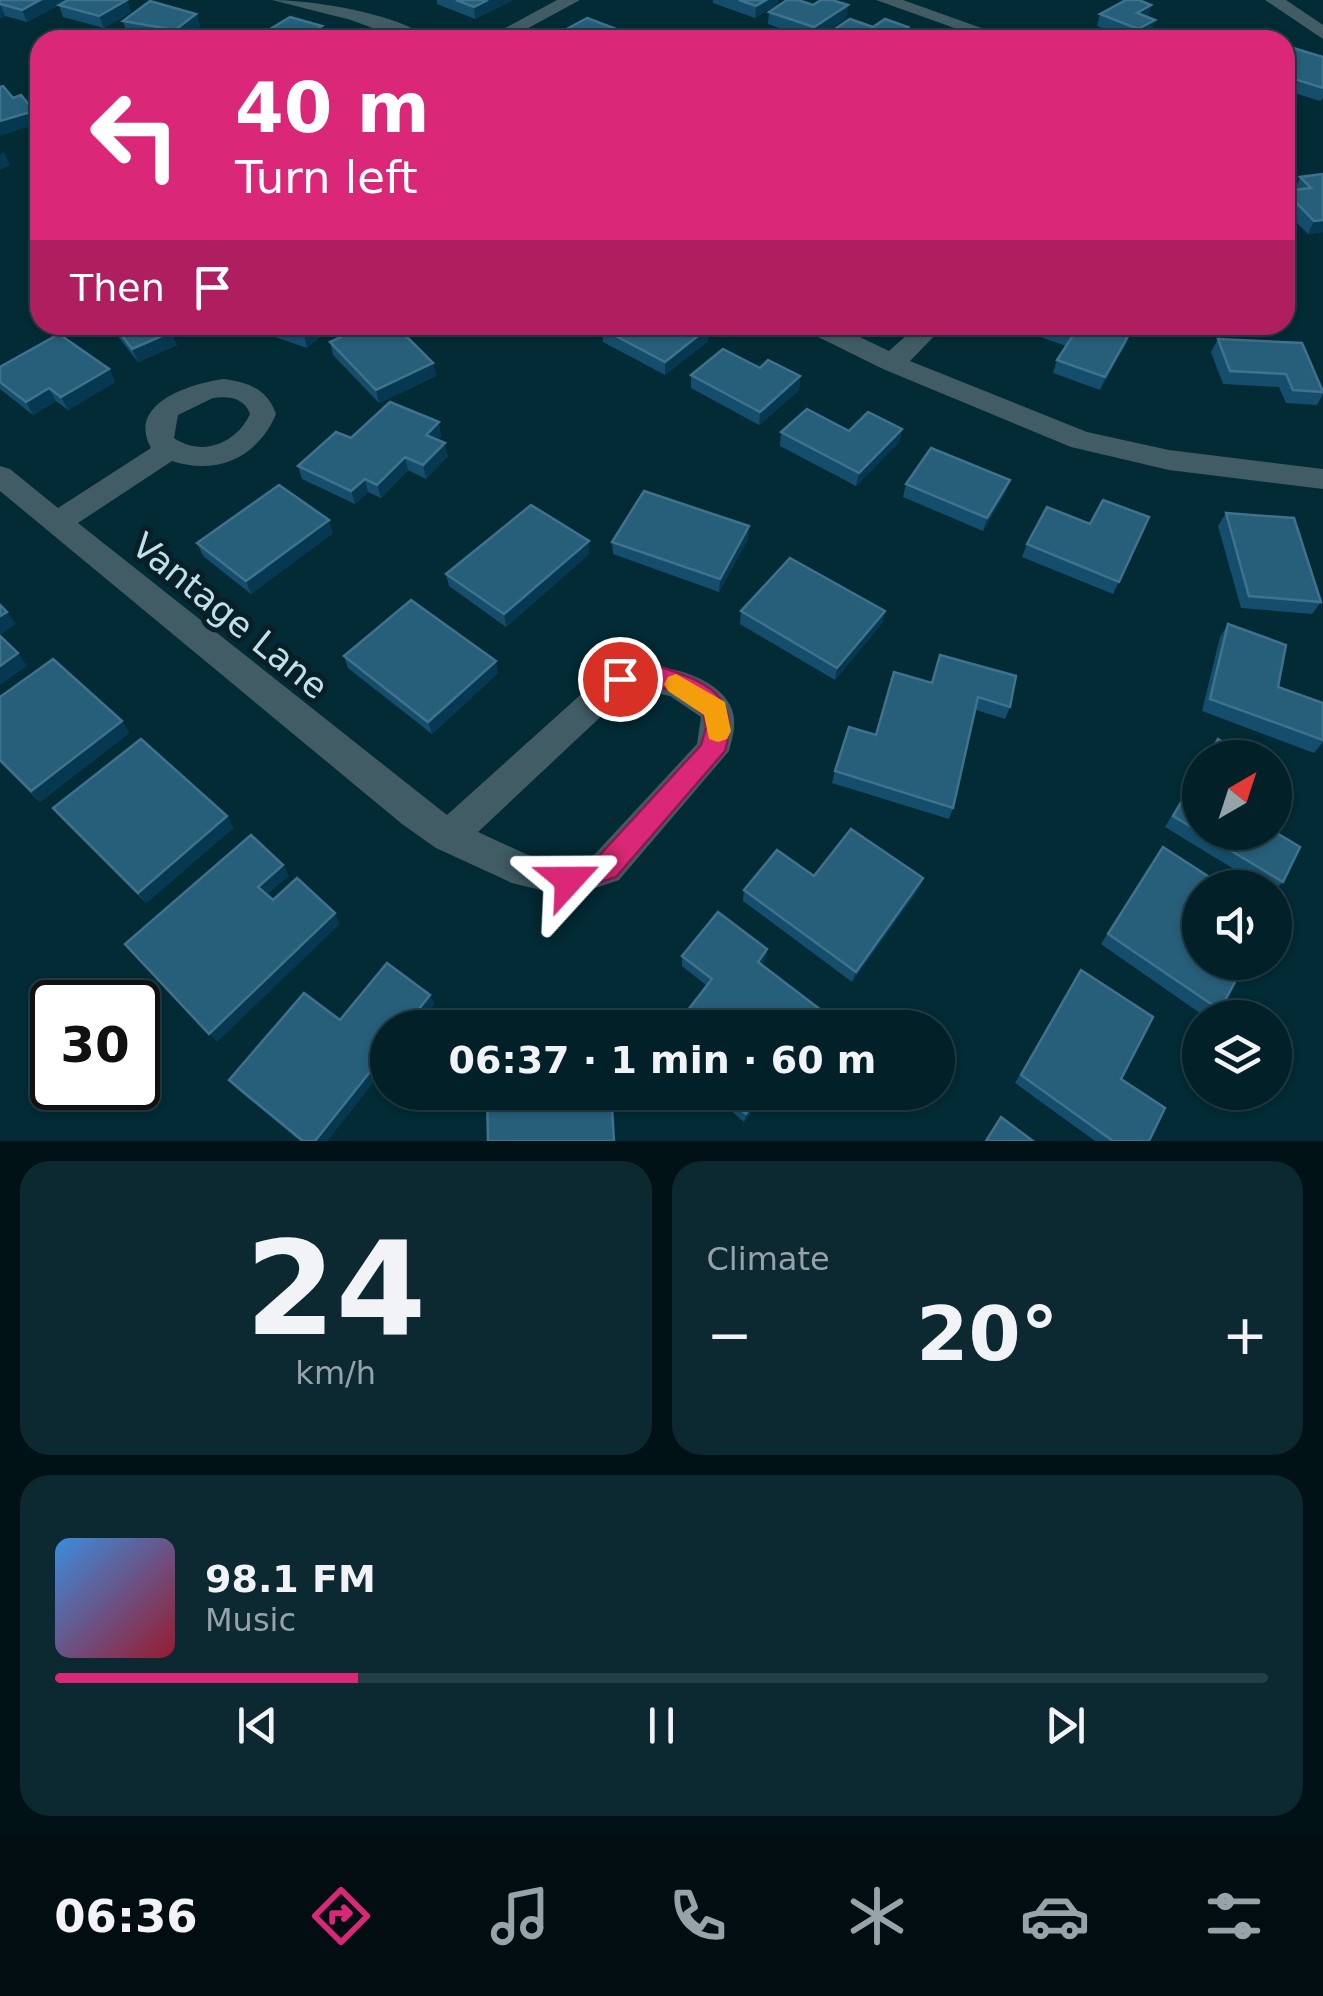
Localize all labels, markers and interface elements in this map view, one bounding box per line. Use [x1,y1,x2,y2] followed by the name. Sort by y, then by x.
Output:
[235,67,430,149] text: 40 m
[70,70,200,200] icon: left
[235,151,418,204] text: Turn left
[185,260,240,315] icon: arrive
[70,266,165,310] text: Then
[124,525,336,707] street label: Vantage Lane
[578,637,663,722] pin
[593,652,648,707] icon: arrive
[1182,740,1292,850] north arrow
[1182,740,1292,1110] map controls
[517,828,621,932] position arrow
[1182,870,1292,980] button: sound
[30,980,160,1110] speed limit sign: 30
[1182,1000,1292,1110] button: layers
[449,1038,876,1082] text: 06:37 · 1 min · 60 m
[245,1213,426,1365] text: 24
[707,1240,830,1278] text: Climate
[916,1290,1058,1378] text: 20°
[707,1303,753,1367] text: −
[1222,1303,1268,1367] text: +
[295,1354,376,1392] text: km/h
[205,1557,376,1601] text: 98.1 FM
[205,1601,296,1639] text: Music
[230,1698,285,1753] icon: previous
[634,1698,689,1753] icon: pause
[1038,1698,1093,1753] icon: next
[306,1881,376,1951] icon: directions
[485,1881,555,1951] icon: music
[663,1881,733,1951] icon: phone
[842,1881,912,1951] icon: climate
[1020,1881,1090,1951] icon: car
[1199,1881,1269,1951] icon: filters
[54,1890,198,1943] text: 06:36

